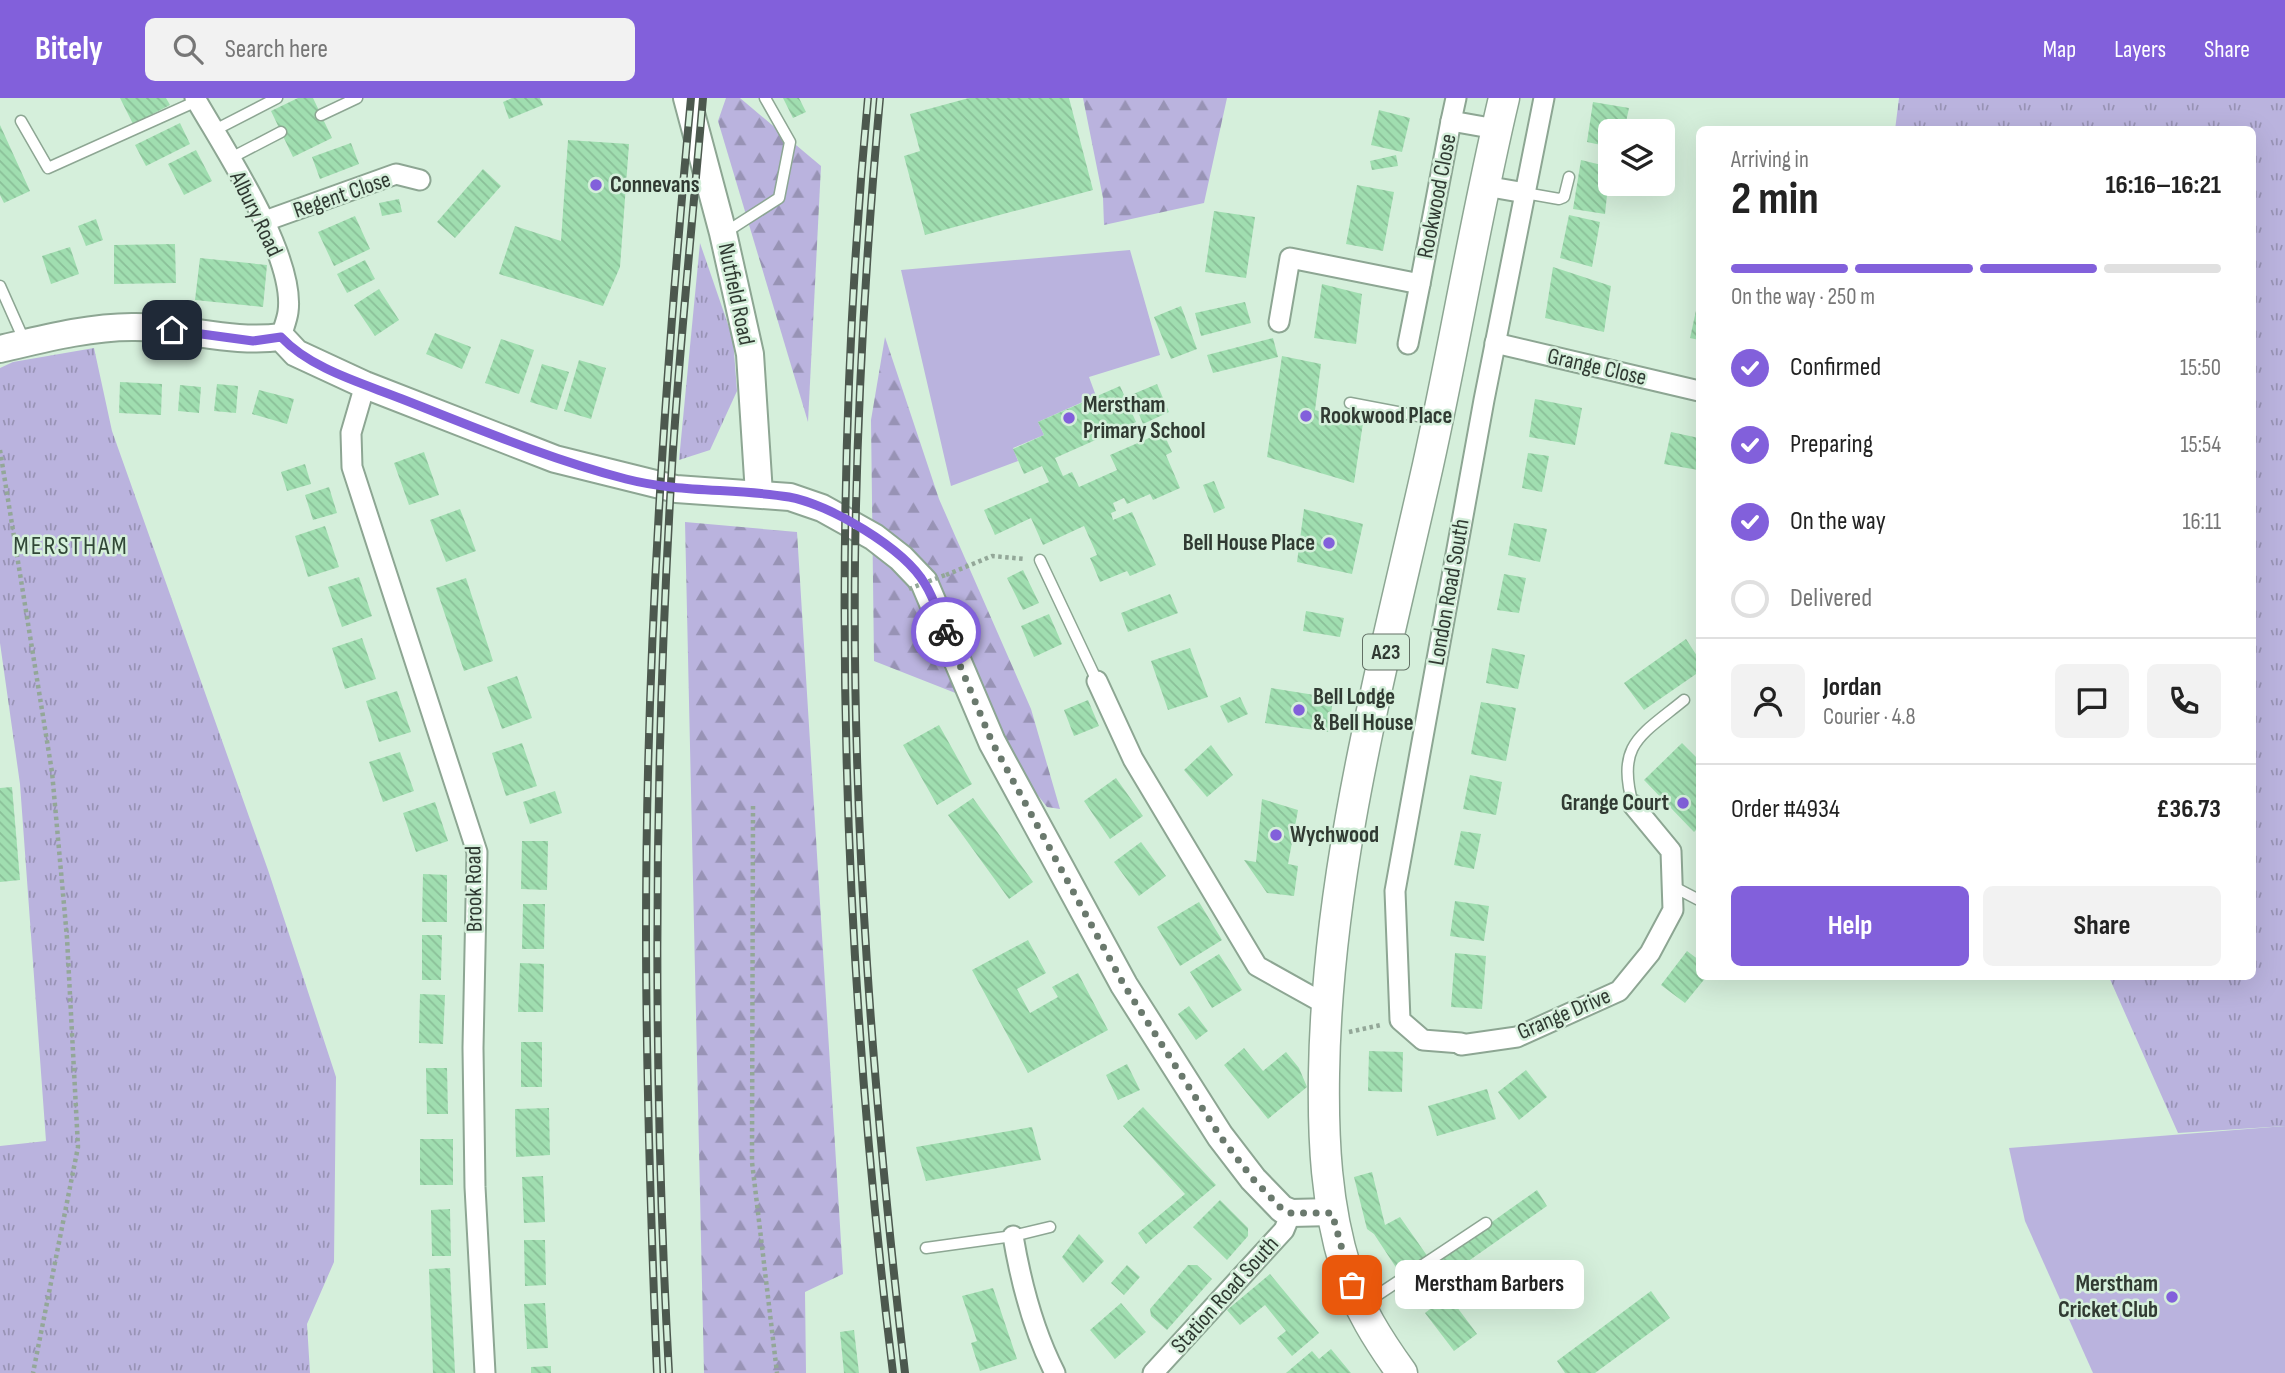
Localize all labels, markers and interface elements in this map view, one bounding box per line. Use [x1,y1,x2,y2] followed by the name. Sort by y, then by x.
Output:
[145,18,635,81] search box
[35,29,103,69] text: Bitely
[169,30,207,68] icon: search
[225,34,328,65] text: Search here
[2043,35,2076,64] text: Map
[2114,35,2166,64] text: Layers
[2204,35,2250,64] text: Share
[1598,119,1675,196] map controls
[1598,119,1675,196] button: layers
[1411,132,1463,260] street label: Rookwood Close
[1731,146,1809,174] text: Arriving in
[290,165,394,225] street label: Regent Close
[223,166,289,261] street label: Albury Road
[2105,170,2221,201] text: 16:16–16:21
[610,171,700,199] place label: Connevans
[1731,172,1819,227] text: 2 min
[588,177,604,193] marker: Connevans
[712,240,760,348] street label: Nutfield Road
[1731,283,1875,311] text: On the way · 250 m
[142,300,202,360] pin
[153,311,191,349] icon: home
[1545,342,1649,392] street label: Grange Close
[1731,349,1769,387] icon: check
[1790,352,1881,383] text: Confirmed
[2180,354,2221,382] text: 15:50
[1083,391,1205,445] place label: Merstham Primary School
[1320,402,1452,430] place label: Rookwood Place
[1298,408,1314,424] marker: Rookwood Place
[1061,410,1077,426] marker: Merstham Primary School
[1731,426,1769,464] icon: check
[1790,429,1873,460] text: Preparing
[2180,431,2221,459] text: 15:54
[1731,503,1769,541] icon: check
[1790,506,1886,537] text: On the way
[2182,508,2221,536] text: 16:11
[1422,517,1476,667] street label: London Road South
[1183,529,1315,557] place label: Bell House Place
[13,531,129,562] district label: MERSTHAM
[1321,535,1337,551] marker: Bell House Place
[1790,583,1872,614] text: Delivered
[911,597,981,667] courier
[927,613,965,651] icon: bike
[1363,634,1409,670] road number: A23
[1731,664,1805,738] button: person
[2055,664,2129,738] button: chat
[2147,664,2221,738] button: phone
[1823,672,1881,703] text: Jordan
[1313,683,1413,737] place label: Bell Lodge & Bell House
[1291,702,1307,718] marker: Bell Lodge & Bell House
[1823,703,1916,731] text: Courier · 4.8
[1561,789,1669,817] place label: Grange Court
[1731,794,1840,825] text: Order #4934
[2156,794,2221,825] text: £36.73
[1675,795,1691,811] marker: Grange Court
[1290,821,1379,849] place label: Wychwood
[1268,827,1284,843] marker: Wychwood
[459,846,489,932] street label: Brook Road
[1731,886,1969,966] button: Help
[1983,886,2221,966] button: Share
[1513,982,1615,1046] street label: Grange Drive
[1165,1231,1285,1359] street label: Station Road South
[1322,1255,1382,1315] pin
[1394,1260,1583,1310] callout: Merstham Barbers
[1333,1266,1371,1304] icon: bag
[1415,1270,1564,1298] text: Merstham Barbers
[2058,1270,2158,1324] place label: Merstham Cricket Club
[2164,1289,2180,1305] marker: Merstham Cricket Club

